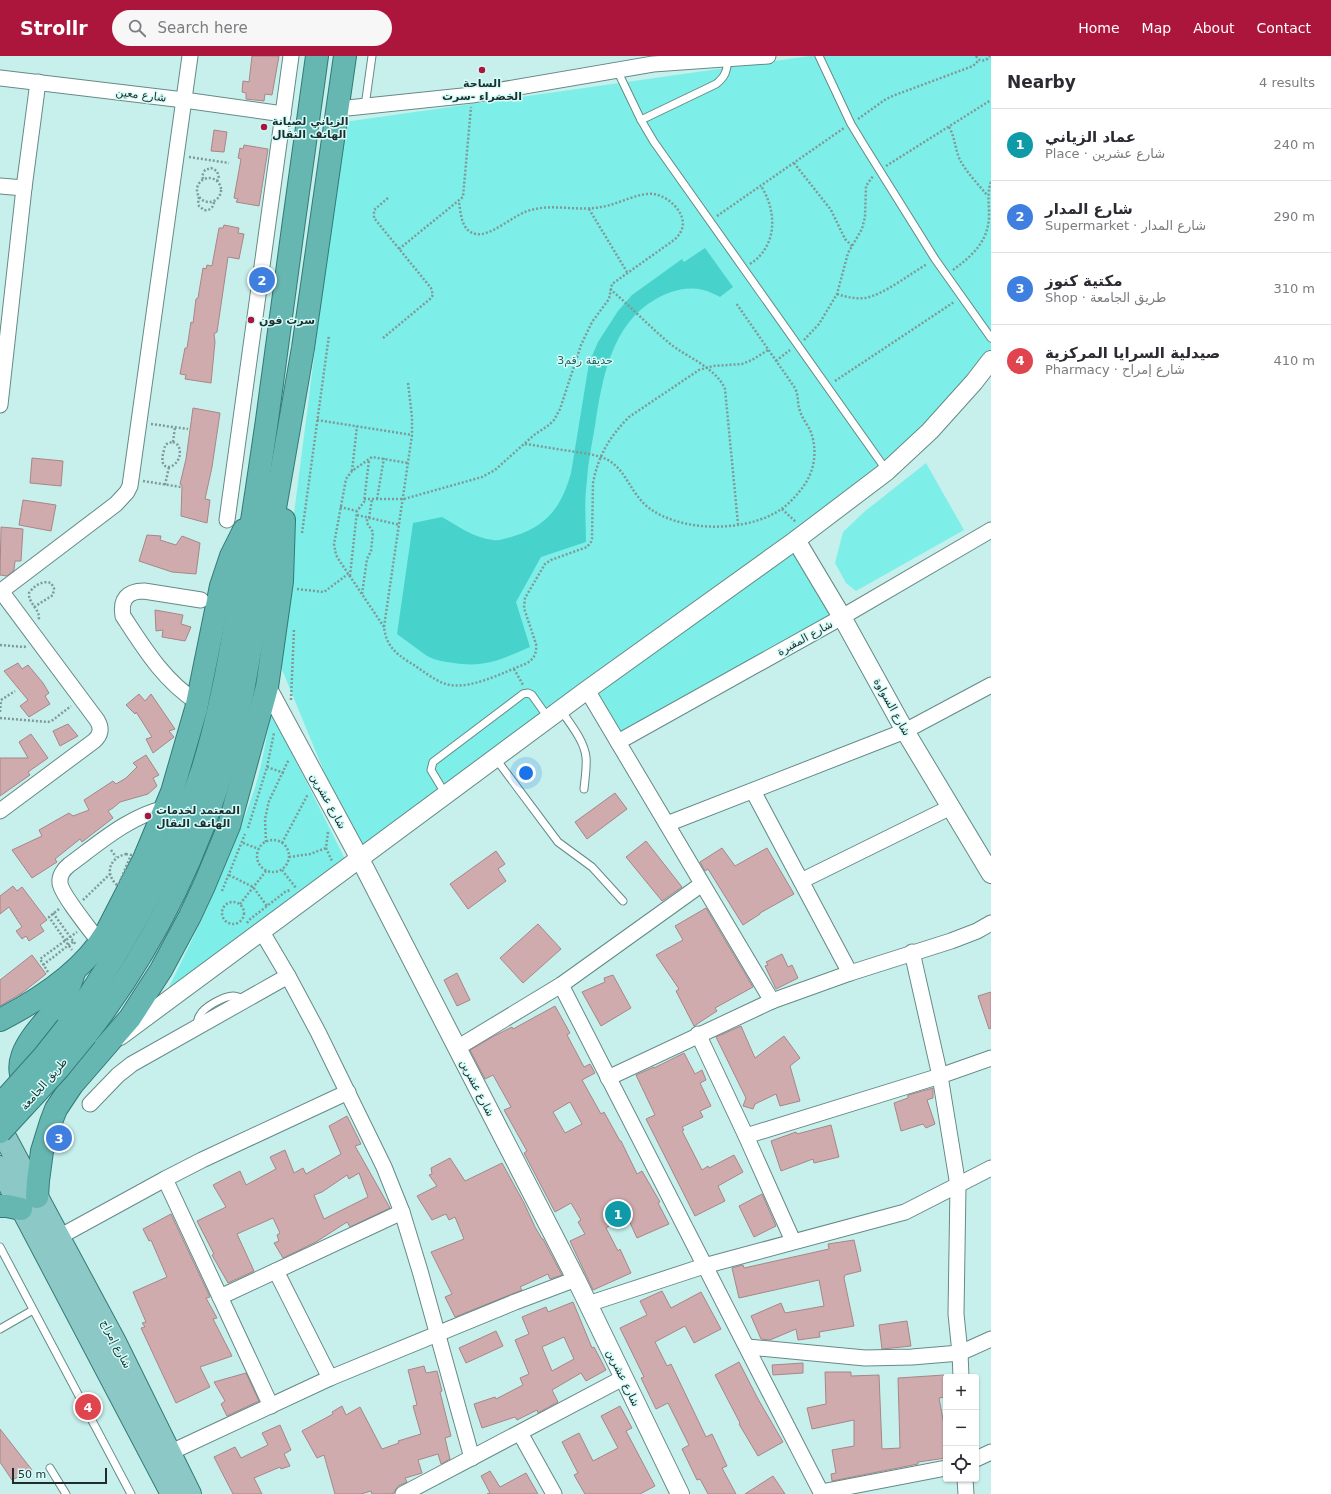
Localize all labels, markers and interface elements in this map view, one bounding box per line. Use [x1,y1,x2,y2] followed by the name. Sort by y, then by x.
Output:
[112,10,392,46] search box
[20,17,88,39] text: Strollr
[126,17,148,39] icon: search
[158,19,248,37] text: Search here
[1078,20,1120,36] text: Home
[1142,20,1171,36] text: Map
[1193,20,1235,36] text: About
[1257,20,1311,36] text: Contact
[477,65,487,75] marker: الساحة الخضراء -سرت
[1007,72,1076,92] text: Nearby
[1259,75,1315,90] text: 4 results
[442,77,522,103] place label: الساحة الخضراء -سرت
[115,85,167,105] street label: شارع معين
[272,115,348,141] place label: الزياني لصيانة الهاتف النقال
[259,122,269,132] marker: الزياني لصيانة الهاتف النقال
[1045,128,1136,146] text: عماد الزياني
[1015,137,1025,152] text: 1
[1273,137,1315,152] text: 240 m
[1045,146,1165,161] text: Place · شارع عشرين
[1045,200,1133,218] text: شارع المدار
[1015,209,1025,224] text: 2
[1273,209,1315,224] text: 290 m
[1045,218,1206,233] text: Supermarket · شارع المدار
[249,265,275,295] pin: 2
[1045,272,1122,290] text: مكتية كنوز
[1015,281,1025,296] text: 3
[1273,281,1315,296] text: 310 m
[1045,290,1166,305] text: Shop · طريق الجامعة
[259,314,315,327] place label: سرت فون
[246,315,256,325] marker: سرت فون
[1045,344,1220,362] text: صيدلية السرايا المركزية
[1015,353,1025,368] text: 4
[1273,353,1315,368] text: 410 m
[557,354,613,367] park label: حديقة رقم3
[1045,362,1185,377] text: Pharmacy · شارع إمراح
[775,617,835,659] street label: شارع المقبرة
[871,676,913,738] street label: شارع السواوة
[516,763,536,783] your location
[307,771,349,831] street label: شارع عشرين
[156,804,240,830] place label: المعتمد لخدمات الهاتف النقال
[143,811,153,821] marker: المعتمد لخدمات الهاتف النقال
[18,1055,71,1113] street label: طريق الجامعة
[457,1058,497,1118] street label: شارع عشرين
[46,1123,72,1153] pin: 3
[605,1199,631,1229] pin: 1
[98,1317,134,1371] street label: شارع إمراح
[604,1347,642,1409] street label: شارع عشرين
[943,1374,979,1482] map controls
[943,1374,979,1410] button: +
[75,1392,101,1422] pin: 4
[943,1410,979,1446] button: −
[943,1446,979,1482] button: locate
[12,1466,107,1485] scale bar
[18,1468,46,1481] text: 50 m

